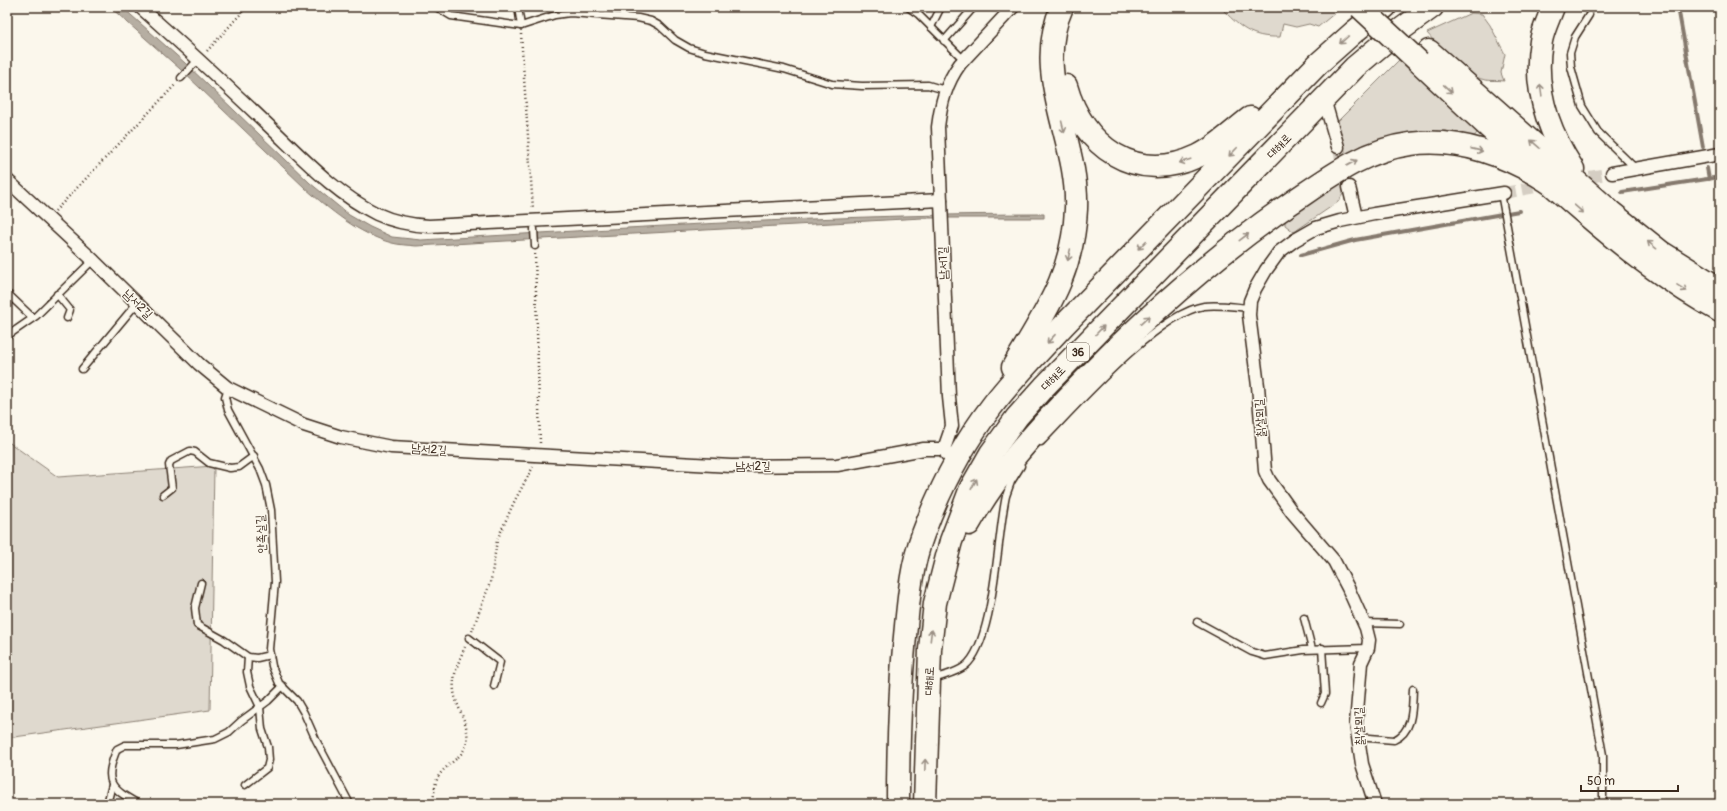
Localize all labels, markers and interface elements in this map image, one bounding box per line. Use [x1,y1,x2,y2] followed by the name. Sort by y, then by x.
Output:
[1339,35,1349,45] one-way arrow
[1443,84,1453,94] one-way arrow
[1537,84,1545,97] one-way arrow
[1060,120,1068,133] one-way arrow
[1264,131,1295,162] street label: 대해로
[1531,140,1541,149] one-way arrow
[1470,146,1483,154] one-way arrow
[1228,147,1238,157] one-way arrow
[1179,158,1192,165] one-way arrow
[1345,159,1357,167] one-way arrow
[1574,204,1585,213] one-way arrow
[1239,233,1250,241] one-way arrow
[1137,240,1147,250] one-way arrow
[1647,240,1658,249] one-way arrow
[935,246,952,280] street label: 남서1길
[1065,248,1073,261] one-way arrow
[1676,285,1688,293] one-way arrow
[120,286,156,323] street label: 남서2길
[1140,315,1150,325] one-way arrow
[1095,325,1105,335] one-way arrow
[1047,333,1056,344] one-way arrow
[1067,343,1089,361] road number: 36
[1038,363,1069,394] street label: 대해로
[1252,398,1269,438] street label: 칡살뫼길
[411,441,448,458] street label: 남서2길
[735,459,771,474] street label: 남서2길
[971,478,978,490] one-way arrow
[253,514,270,554] street label: 안족실길
[928,629,935,642] one-way arrow
[921,666,938,696] street label: 대해로
[1351,706,1368,746] street label: 칡살뫼길
[921,759,929,772] one-way arrow
[1581,767,1678,793] scale bar
[1587,774,1615,789] text: 50 m

